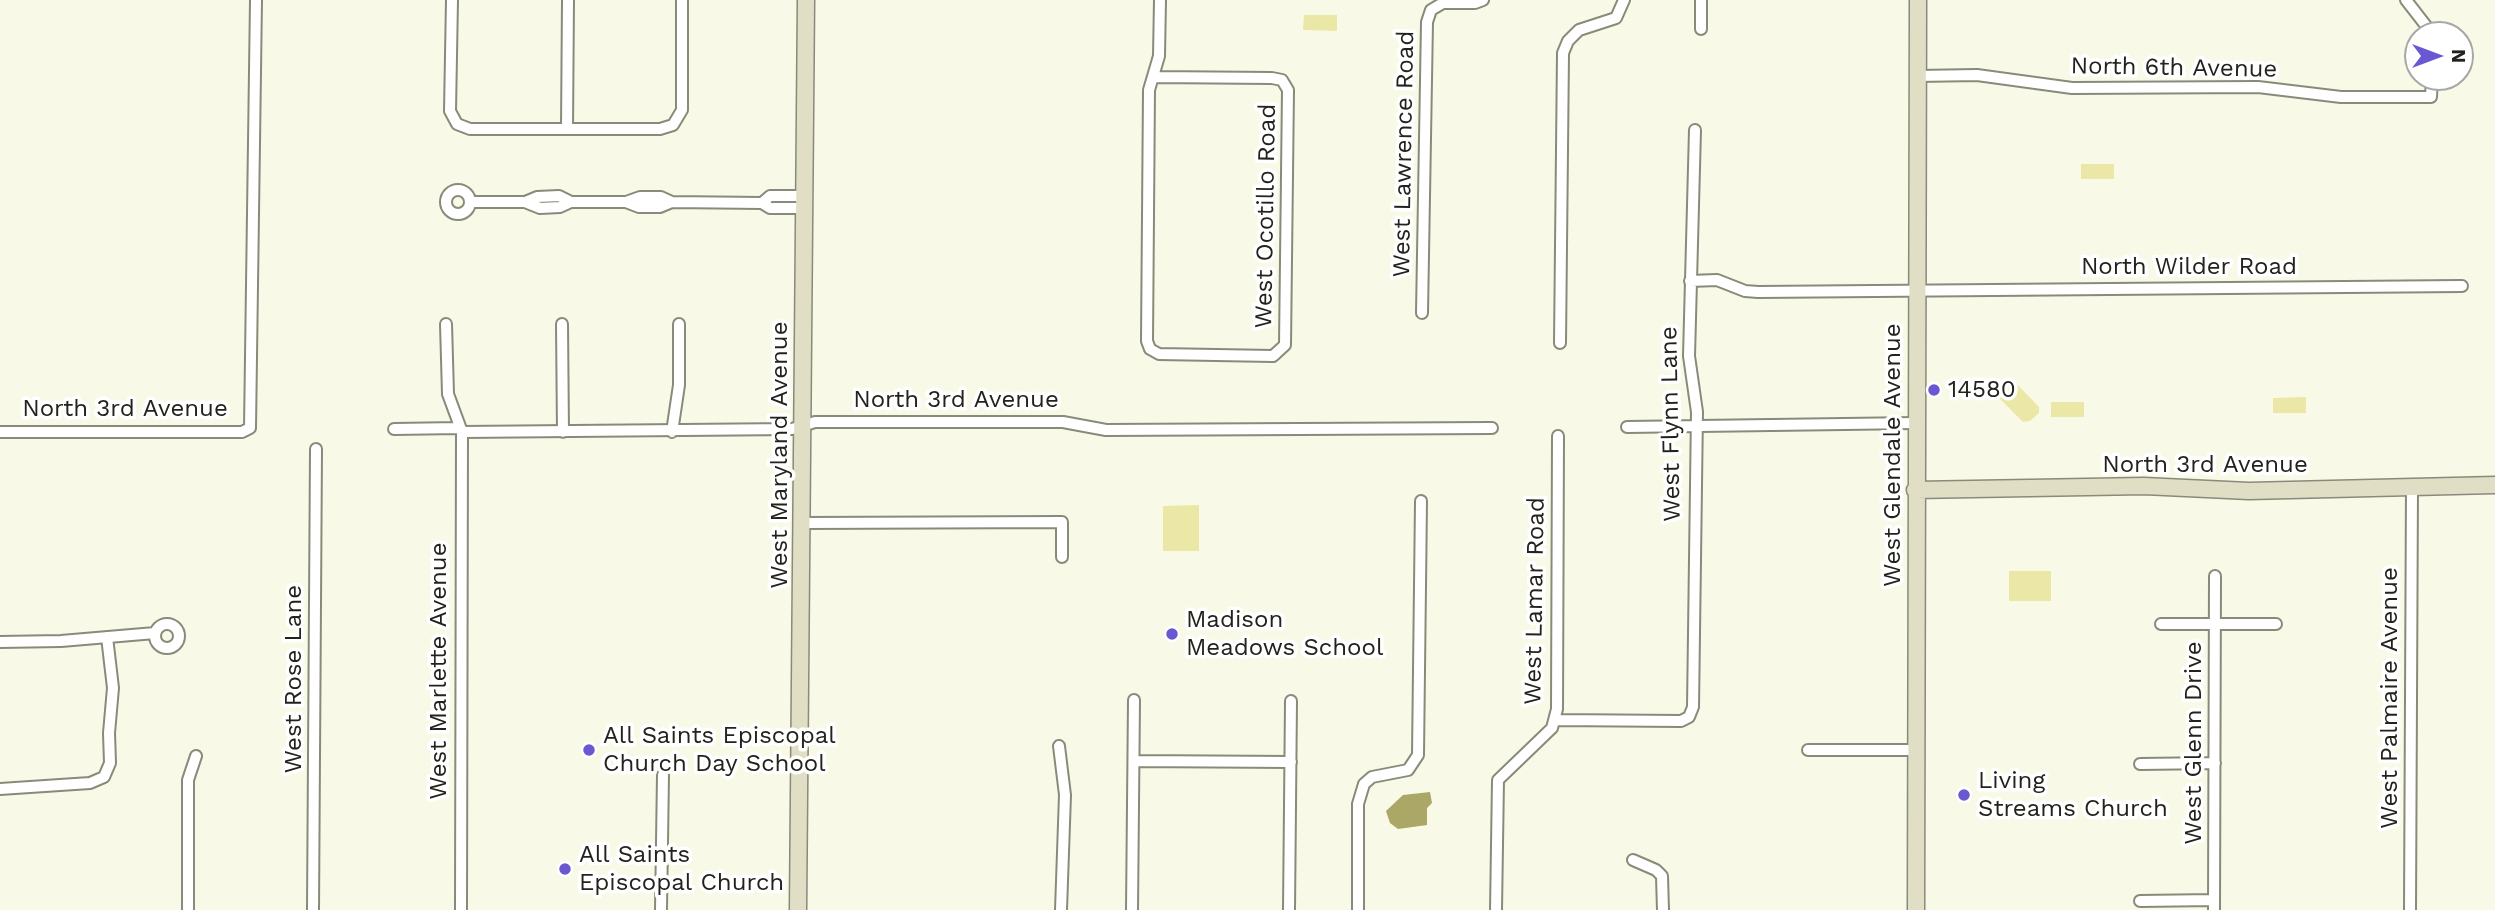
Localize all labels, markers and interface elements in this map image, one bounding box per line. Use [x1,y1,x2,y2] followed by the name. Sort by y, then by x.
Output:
[2404,21,2474,91] north arrow
[1387,30,1421,278] street label: West Lawrence Road
[2447,49,2470,63] text: N
[2070,52,2278,84] street label: North 6th Avenue
[1250,103,1282,329] street label: West Ocotillo Road
[2081,253,2297,281] street label: North Wilder Road
[766,322,794,588] street label: West Maryland Avenue
[1879,323,1907,587] street label: West Glendale Avenue
[1655,326,1687,522] street label: West Flynn Lane
[1948,376,2016,404] place label: 14580
[1926,382,1942,398] marker: 14580
[853,386,1059,414] street label: North 3rd Avenue
[22,395,228,423] street label: North 3rd Avenue
[2102,451,2308,479] street label: North 3rd Avenue
[1519,497,1551,705] street label: West Lamar Road
[425,542,453,800] street label: West Marlette Avenue
[2376,567,2404,829] street label: West Palmaire Avenue
[280,585,308,773] street label: West Rose Lane
[1186,606,1383,662] place label: Madison Meadows School
[1164,626,1180,642] marker: Madison Meadows School
[2180,641,2208,845] street label: West Glenn Drive
[603,722,836,778] place label: All Saints Episcopal Church Day School
[581,742,597,758] marker: All Saints Episcopal Church Day School
[1978,767,2168,823] place label: Living Streams Church
[1956,787,1972,803] marker: Living Streams Church
[579,841,784,897] place label: All Saints Episcopal Church
[557,861,573,877] marker: All Saints Episcopal Church

